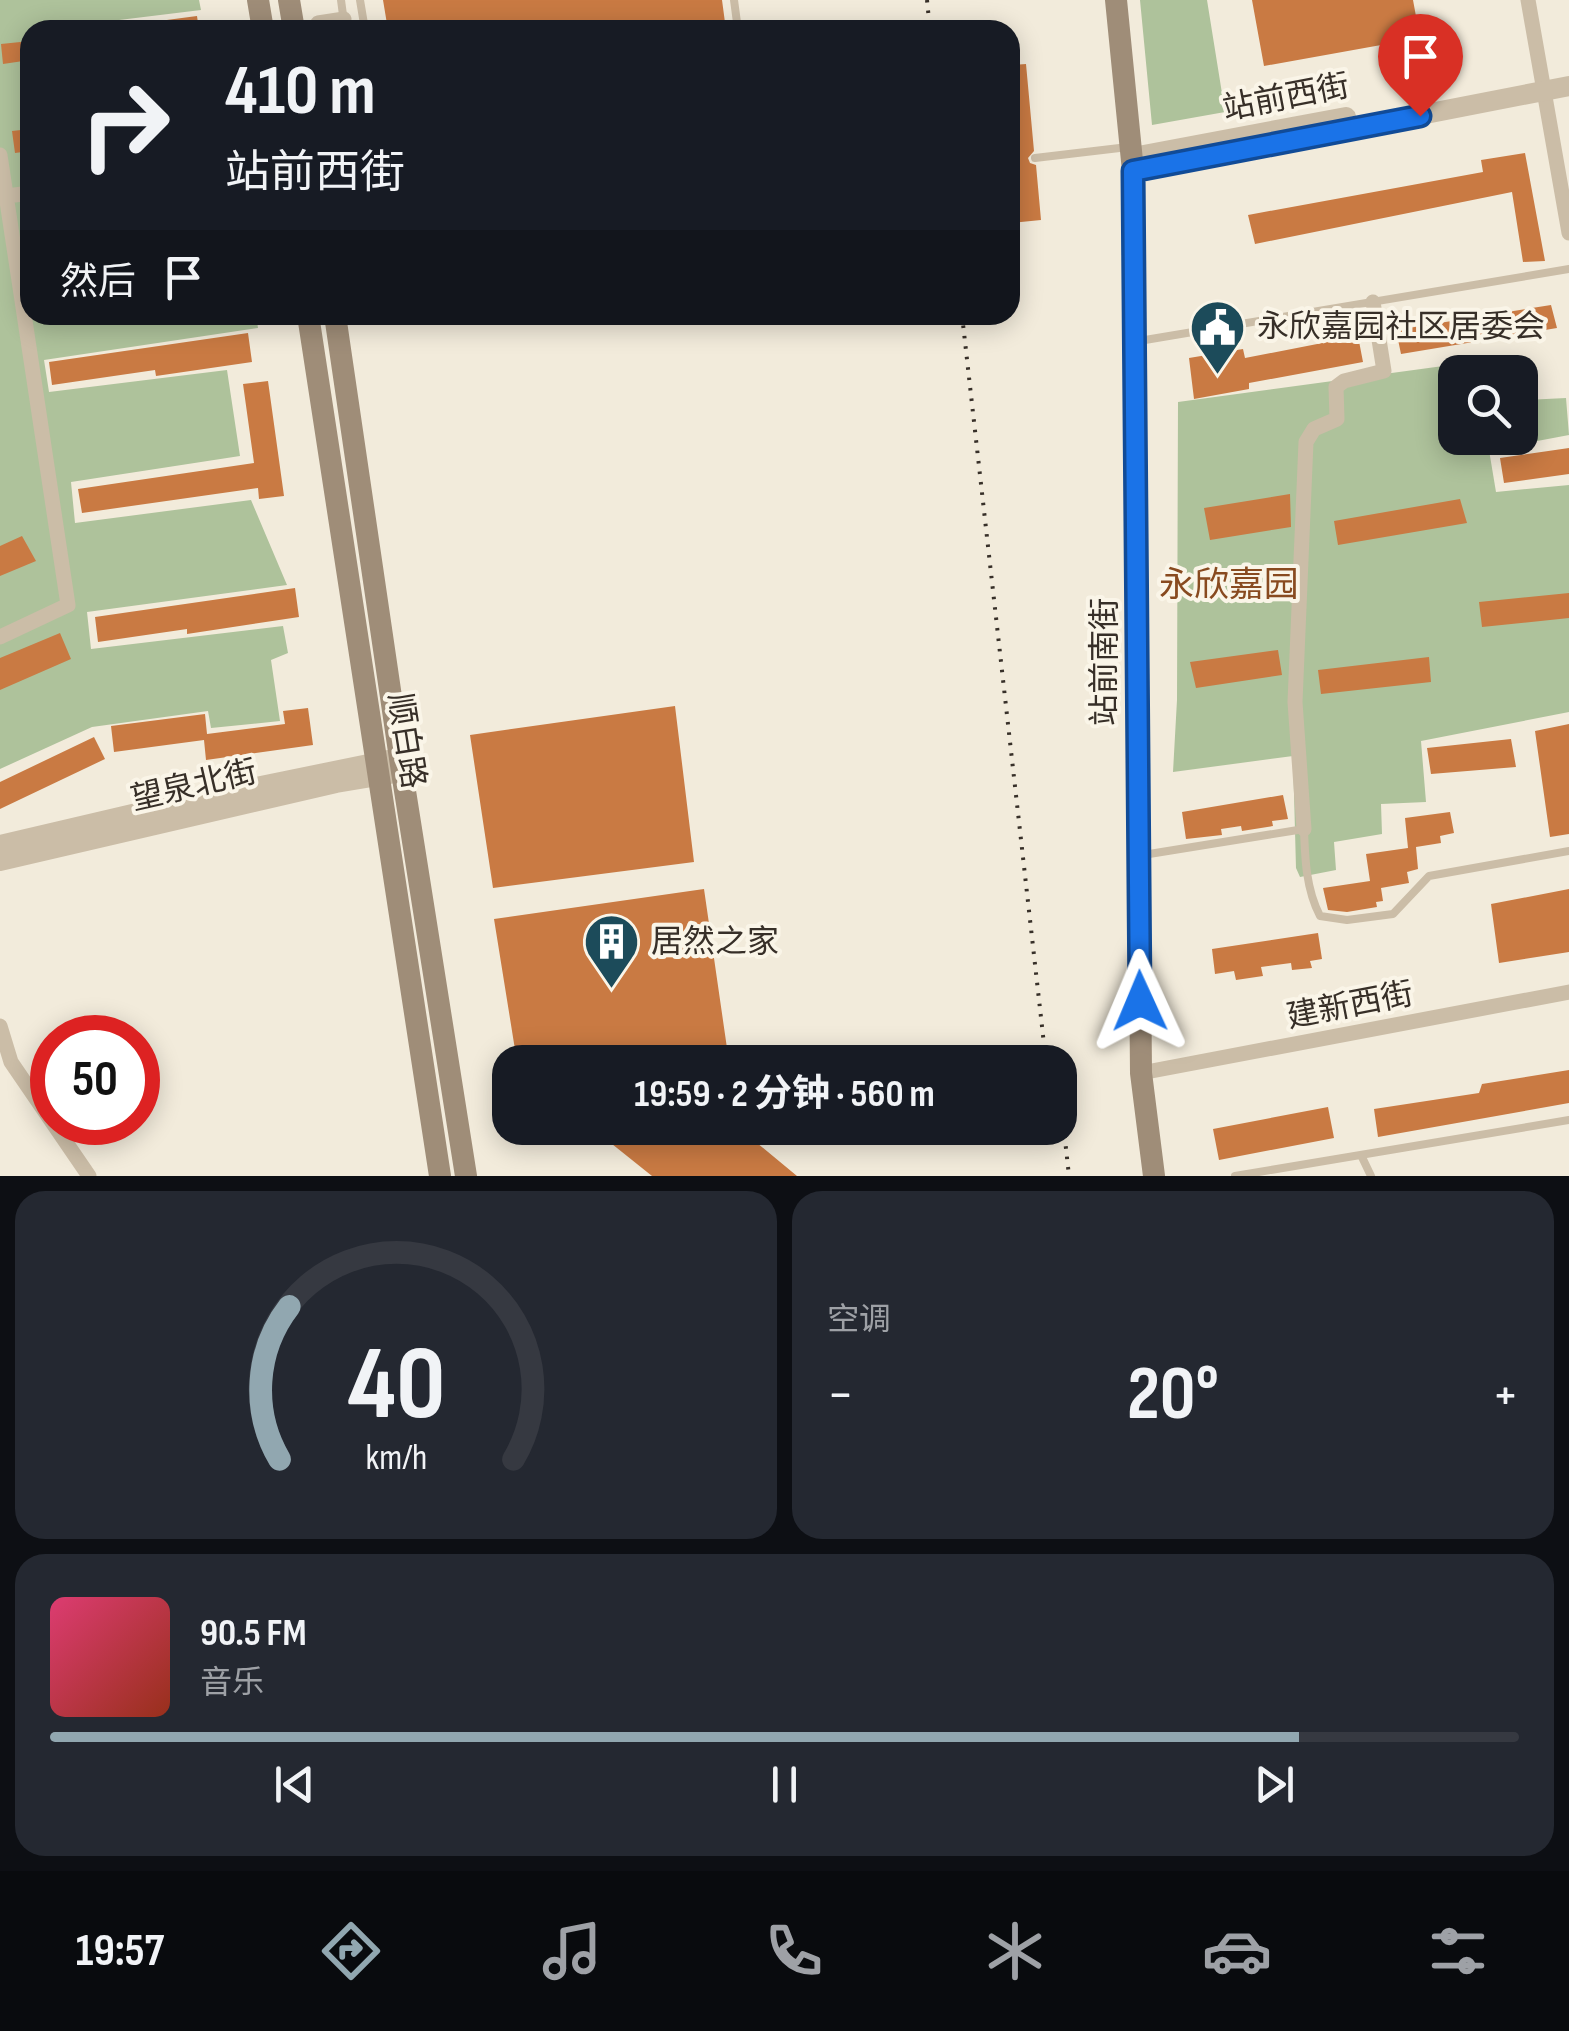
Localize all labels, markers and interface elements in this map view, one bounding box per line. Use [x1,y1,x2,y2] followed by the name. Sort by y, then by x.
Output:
[1378,14,1463,117] pin
[1393,29,1448,84] icon: arrive
[225,50,376,134] text: 410 m
[60,60,190,190] icon: right
[1219,67,1353,129] street label: 站前西街
[225,146,405,201] text: 站前西街
[156,250,211,305] icon: arrive
[60,260,136,305] text: 然后
[1188,297,1248,376] public building icon: 永欣嘉园社区居委会
[1257,308,1545,347] place label: 永欣嘉园社区居委会
[1438,355,1538,455] map controls
[1438,355,1538,455] button: search
[1159,564,1299,607] district label: 永欣嘉园
[1086,598,1125,726] street label: 站前南街
[379,691,433,791] street label: 顺白路
[127,753,261,819] street label: 望泉北街
[582,912,642,991] building icon: 居然之家
[651,923,779,962] place label: 居然之家
[1088,949,1192,1053] position arrow
[1283,975,1417,1037] street label: 建新西街
[30,1015,160,1145] speed limit sign: 50
[634,1072,935,1117] text: 19:59 · 2 分钟 · 560 m
[827,1301,891,1340] text: 空调
[347,1323,445,1448] text: 40
[1127,1350,1219,1441] text: 20°
[827,1362,854,1429] text: −
[1492,1362,1519,1429] text: +
[365,1437,427,1480] text: km/h
[200,1611,306,1656] text: 90.5 FM
[200,1664,264,1703] text: 音乐
[267,1757,322,1812] icon: previous
[757,1757,812,1812] icon: pause
[1247,1757,1302,1812] icon: next
[316,1916,386,1986] icon: directions
[537,1916,607,1986] icon: music
[759,1916,829,1986] icon: phone
[980,1916,1050,1986] icon: climate
[1202,1916,1272,1986] icon: car
[1423,1916,1493,1986] icon: filters
[76,1924,164,1979] text: 19:57

